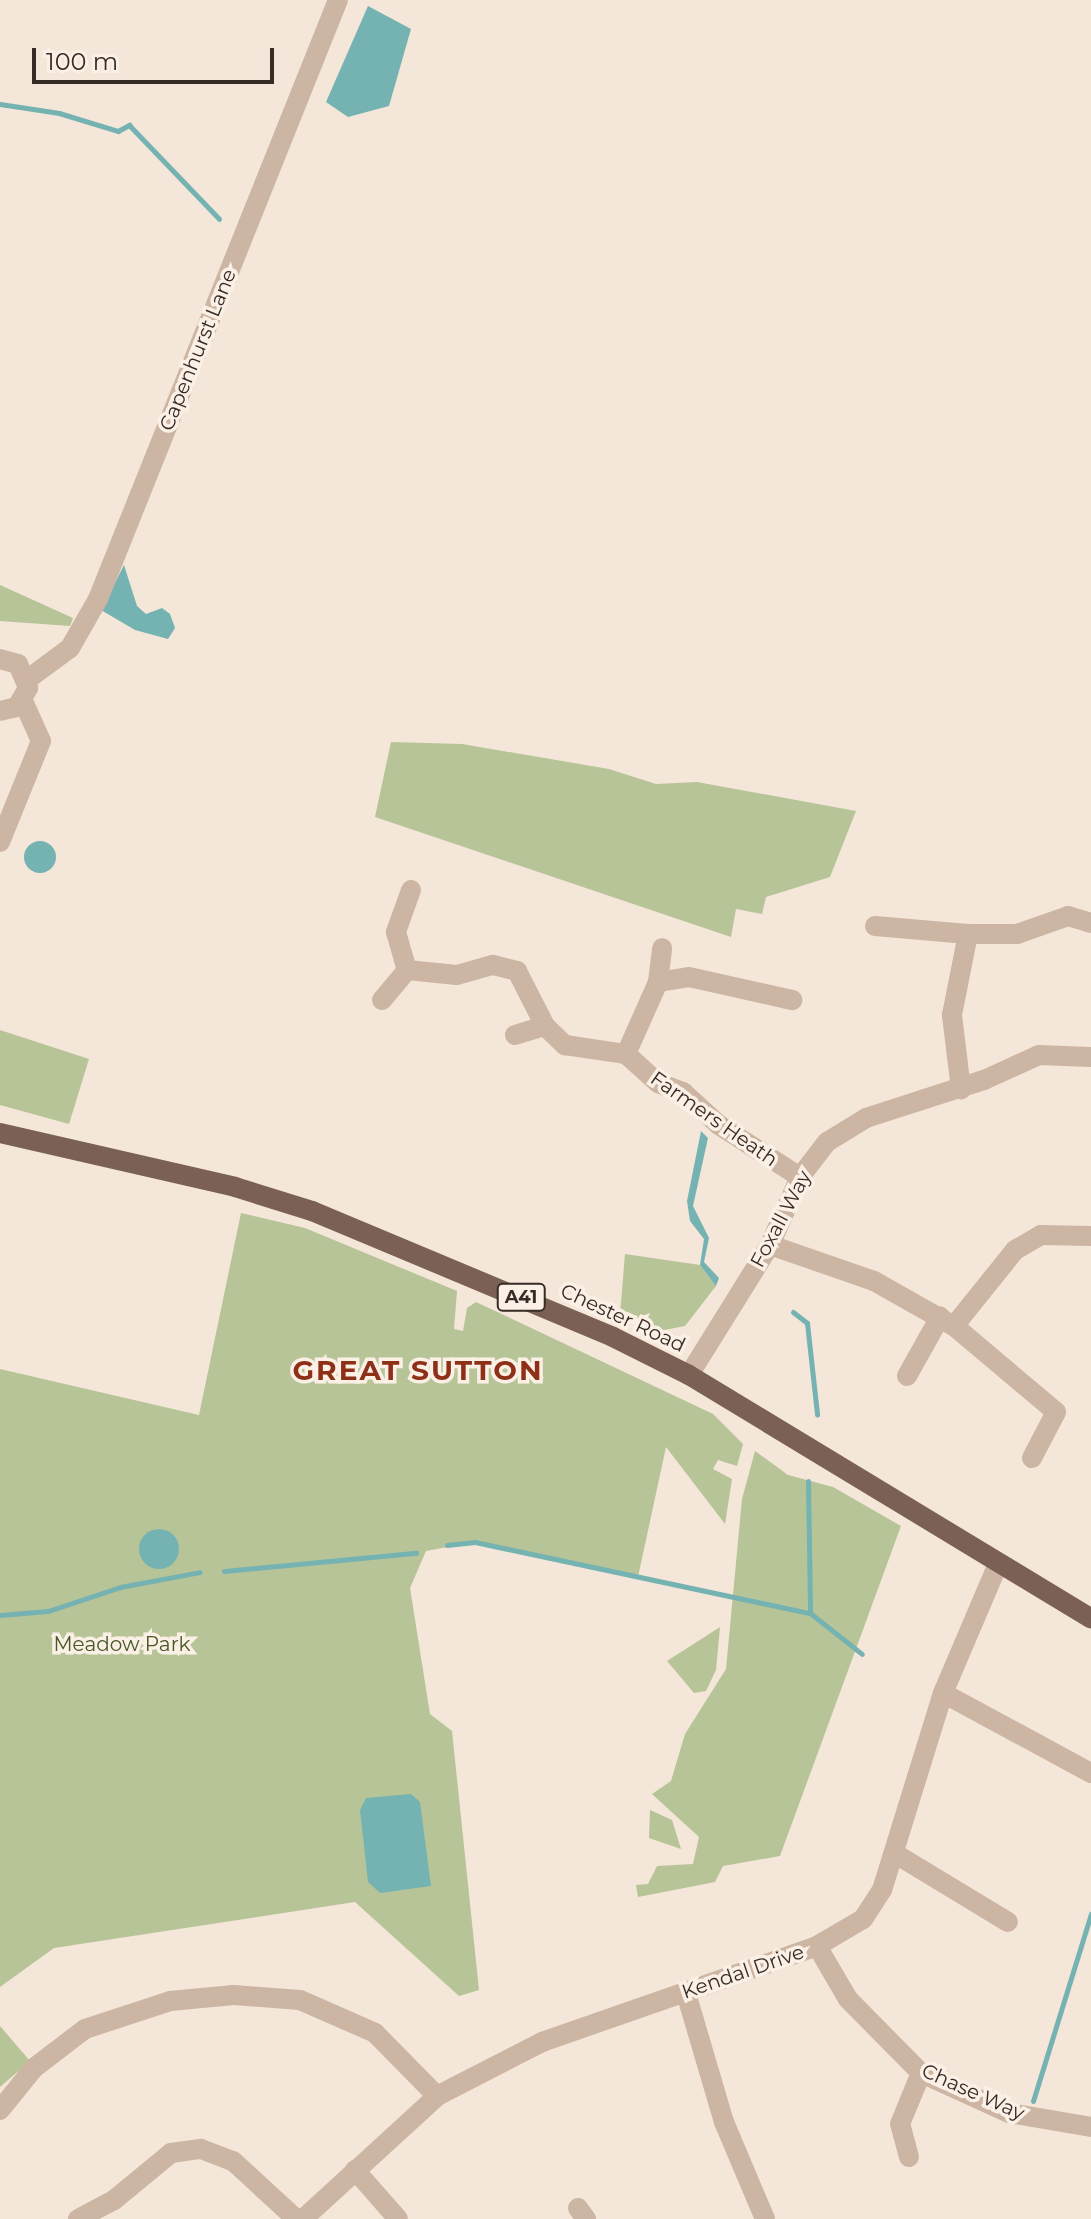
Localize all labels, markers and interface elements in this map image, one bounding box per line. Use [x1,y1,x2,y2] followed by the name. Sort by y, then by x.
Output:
[36,32,278,82] scale bar
[46,47,118,76] text: 100 m
[155,266,241,434] street label: Capenhurst Lane
[646,1066,782,1172] street label: Farmers Heath
[745,1167,817,1271] street label: Foxall Way
[557,1279,689,1357] street label: Chester Road
[495,1283,547,1311] road number: A41
[292,1353,544,1387] district label: GREAT SUTTON
[54,1632,190,1656] park label: Meadow Park
[679,1940,807,2004] street label: Kendal Drive
[918,2059,1028,2125] street label: Chase Way

